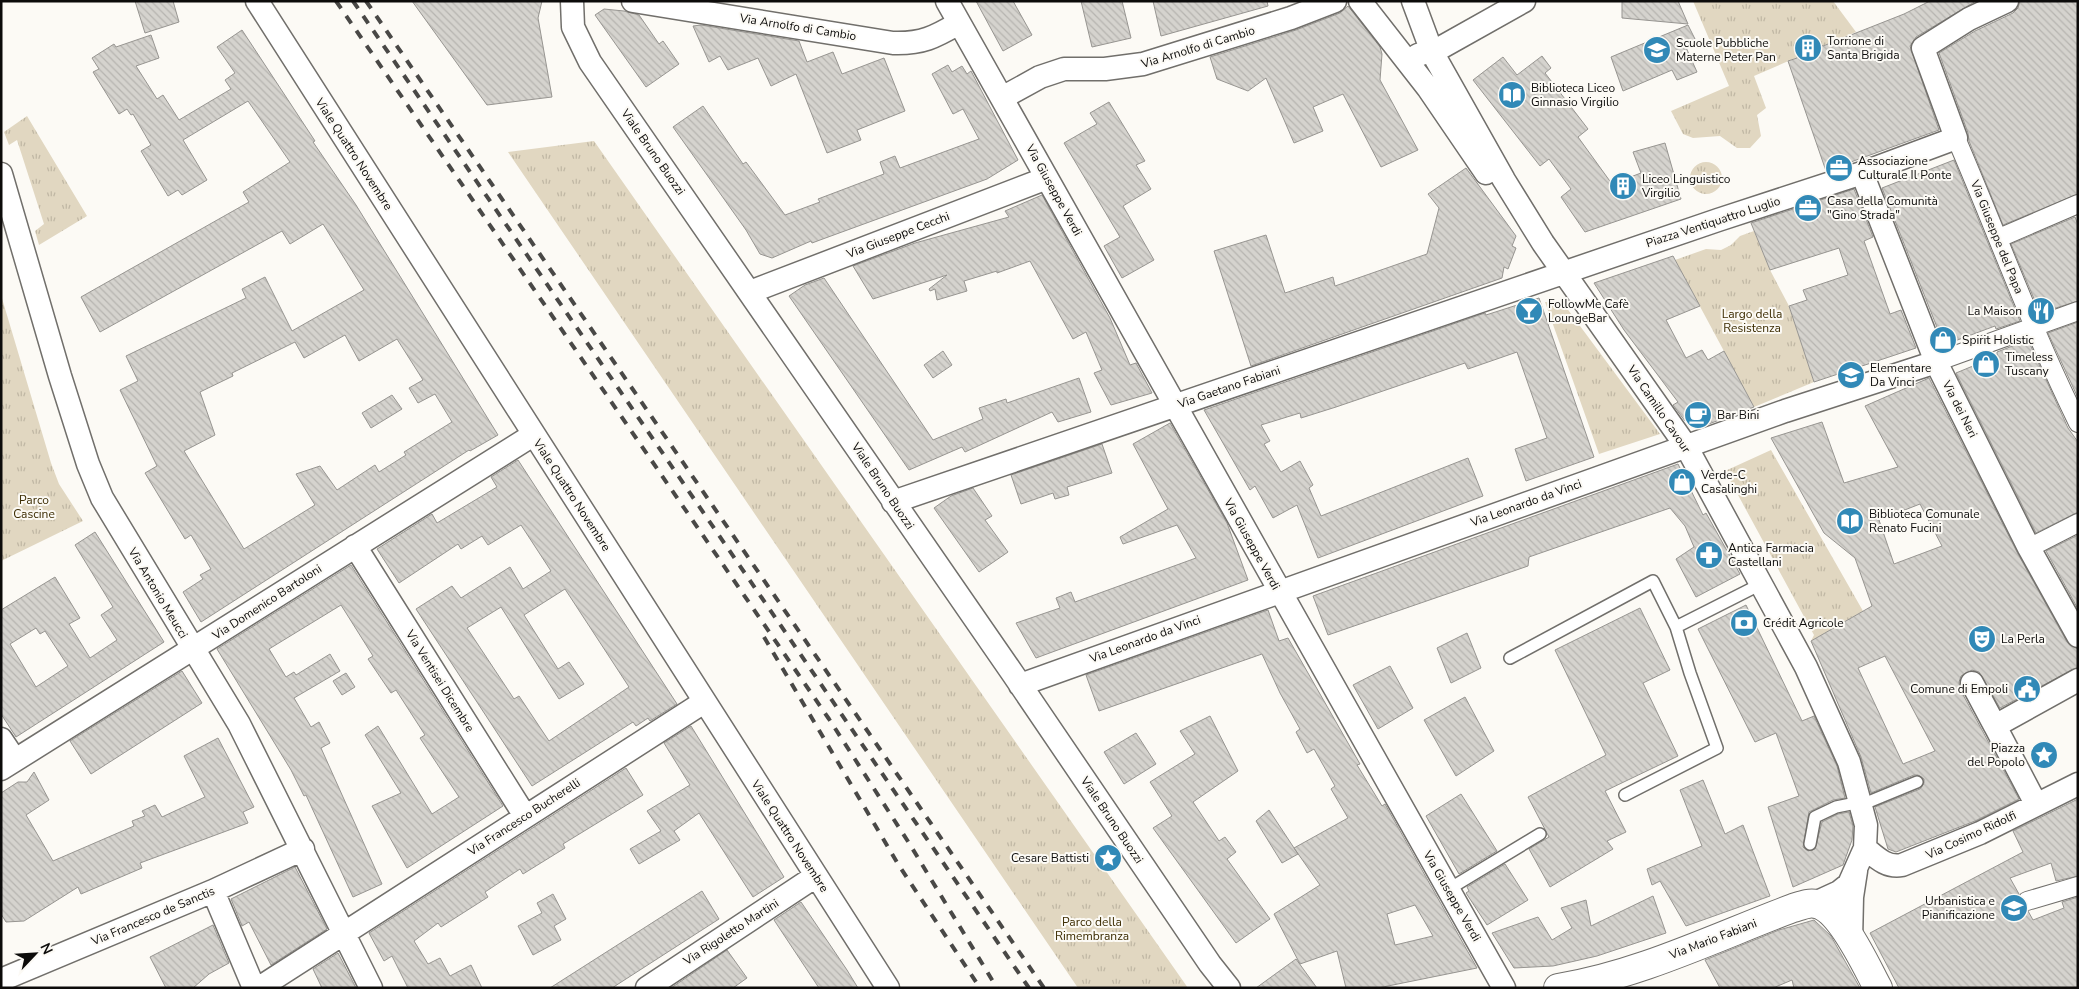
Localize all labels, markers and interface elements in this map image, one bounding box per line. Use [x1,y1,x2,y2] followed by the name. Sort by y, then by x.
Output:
[738,10,858,44] street label: Via Arnolfo di Cambio
[1138,22,1257,72] street label: Via Arnolfo di Cambio
[1793,33,1823,63] building icon: Torrione di Santa Brigida
[1827,33,1900,63] place label: Torrione di Santa Brigida
[1642,35,1672,65] school or university icon: Scuole Pubbliche Materne Peter Pan
[1676,35,1776,65] place label: Scuole Pubbliche Materne Peter Pan
[1497,80,1527,110] library icon: Biblioteca Liceo Ginnasio Virgilio
[1531,80,1619,110] place label: Biblioteca Liceo Ginnasio Virgilio
[311,94,396,213] street label: Viale Quattro Novembre
[617,105,689,198] street label: Viale Bruno Buozzi
[1022,141,1086,239] street label: Via Giuseppe Verdi
[1824,153,1854,183] office icon: Associazione Culturale Il Ponte
[1858,153,1952,183] place label: Associazione Culturale Il Ponte
[1608,171,1638,201] building icon: Liceo Linguistico Virgilio
[1641,171,1731,201] place label: Liceo Linguistico Virgilio
[1966,177,2027,296] street label: Via Giuseppe del Papa
[1644,193,1783,251] street label: Piazza Ventiquattro Luglio
[1793,193,1823,223] office icon: Casa della Comunità "Gino Strada"
[1827,193,1938,223] place label: Casa della Comunità "Gino Strada"
[843,208,952,262] street label: Via Giuseppe Cecchi
[1514,296,1544,326] bar icon: FollowMe Cafè LoungeBar
[1548,296,1629,326] place label: FollowMe Cafè LoungeBar
[2026,296,2056,326] restaurant icon: La Maison
[1967,303,2022,319] place label: La Maison
[1722,306,1782,336] park label: Largo della Resistenza
[1928,325,1958,355] shop icon: Spirit Holistic
[1962,332,2034,348] place label: Spirit Holistic
[1971,349,2001,379] shop icon: Timeless Tuscany
[2005,349,2053,379] place label: Timeless Tuscany
[1836,360,1866,390] school or university icon: Elementare Da Vinci
[1870,360,1932,390] place label: Elementare Da Vinci
[1623,361,1695,457] street label: Via Camillo Cavour
[1175,362,1282,412] street label: Via Gaetano Fabiani
[1938,377,1981,440] street label: Via dei Neri
[1683,400,1713,430] cafe icon: Bar Bini
[1717,407,1759,423] place label: Bar Bini
[529,435,614,554] street label: Viale Quattro Novembre
[847,439,918,533] street label: Viale Bruno Buozzi
[1667,467,1697,497] shop icon: Verde-C Casalinghi
[1700,467,1757,497] place label: Verde-C Casalinghi
[1467,476,1584,531] street label: Via Leonardo da Vinci
[13,492,55,522] park label: Parco Cascine
[1220,495,1284,593] street label: Via Giuseppe Verdi
[1835,506,1865,536] library icon: Biblioteca Comunale Renato Fucini
[1869,506,1980,536] place label: Biblioteca Comunale Renato Fucini
[1694,540,1724,570] pharmacy icon: Antica Farmacia Castellani
[1728,540,1814,570] place label: Antica Farmacia Castellani
[124,544,191,641] street label: Via Antonio Meucci
[208,561,325,644] street label: Via Domenico Bartoloni
[1729,608,1759,638] bank icon: Crédit Agricole
[1086,612,1203,667] street label: Via Leonardo da Vinci
[1763,615,1844,631] place label: Crédit Agricole
[1967,624,1997,654] theatre icon: La Perla
[402,626,478,735] street label: Via Ventisei Dicembre
[2001,631,2045,647] place label: La Perla
[2012,674,2042,704] public building icon: Comune di Empoli
[1910,681,2008,697] place label: Comune di Empoli
[1967,740,2025,770] place label: Piazza del Popolo
[2029,740,2059,770] place icon: Piazza del Popolo
[1076,773,1147,867] street label: Viale Bruno Buozzi
[464,775,583,860] street label: Via Francesco Bucherelli
[747,776,832,895] street label: Viale Quattro Novembre
[1922,807,2019,863] street label: Via Cosimo Ridolfi
[1093,843,1123,873] place icon: Cesare Battisti
[1419,847,1485,944] street label: Via Giuseppe Verdi
[1011,850,1089,866] place label: Cesare Battisti
[88,883,217,950] street label: Via Francesco de Sanctis
[1922,893,1995,923] place label: Urbanistica e Pianificazione
[1999,893,2029,923] school or university icon: Urbanistica e Pianificazione
[679,895,782,969] street label: Via Rigoletto Martini
[1055,914,1129,944] park label: Parco della Rimembranza
[1666,915,1759,963] street label: Via Mario Fabiani
[10,929,60,979] north arrow
[36,940,57,957] text: N

